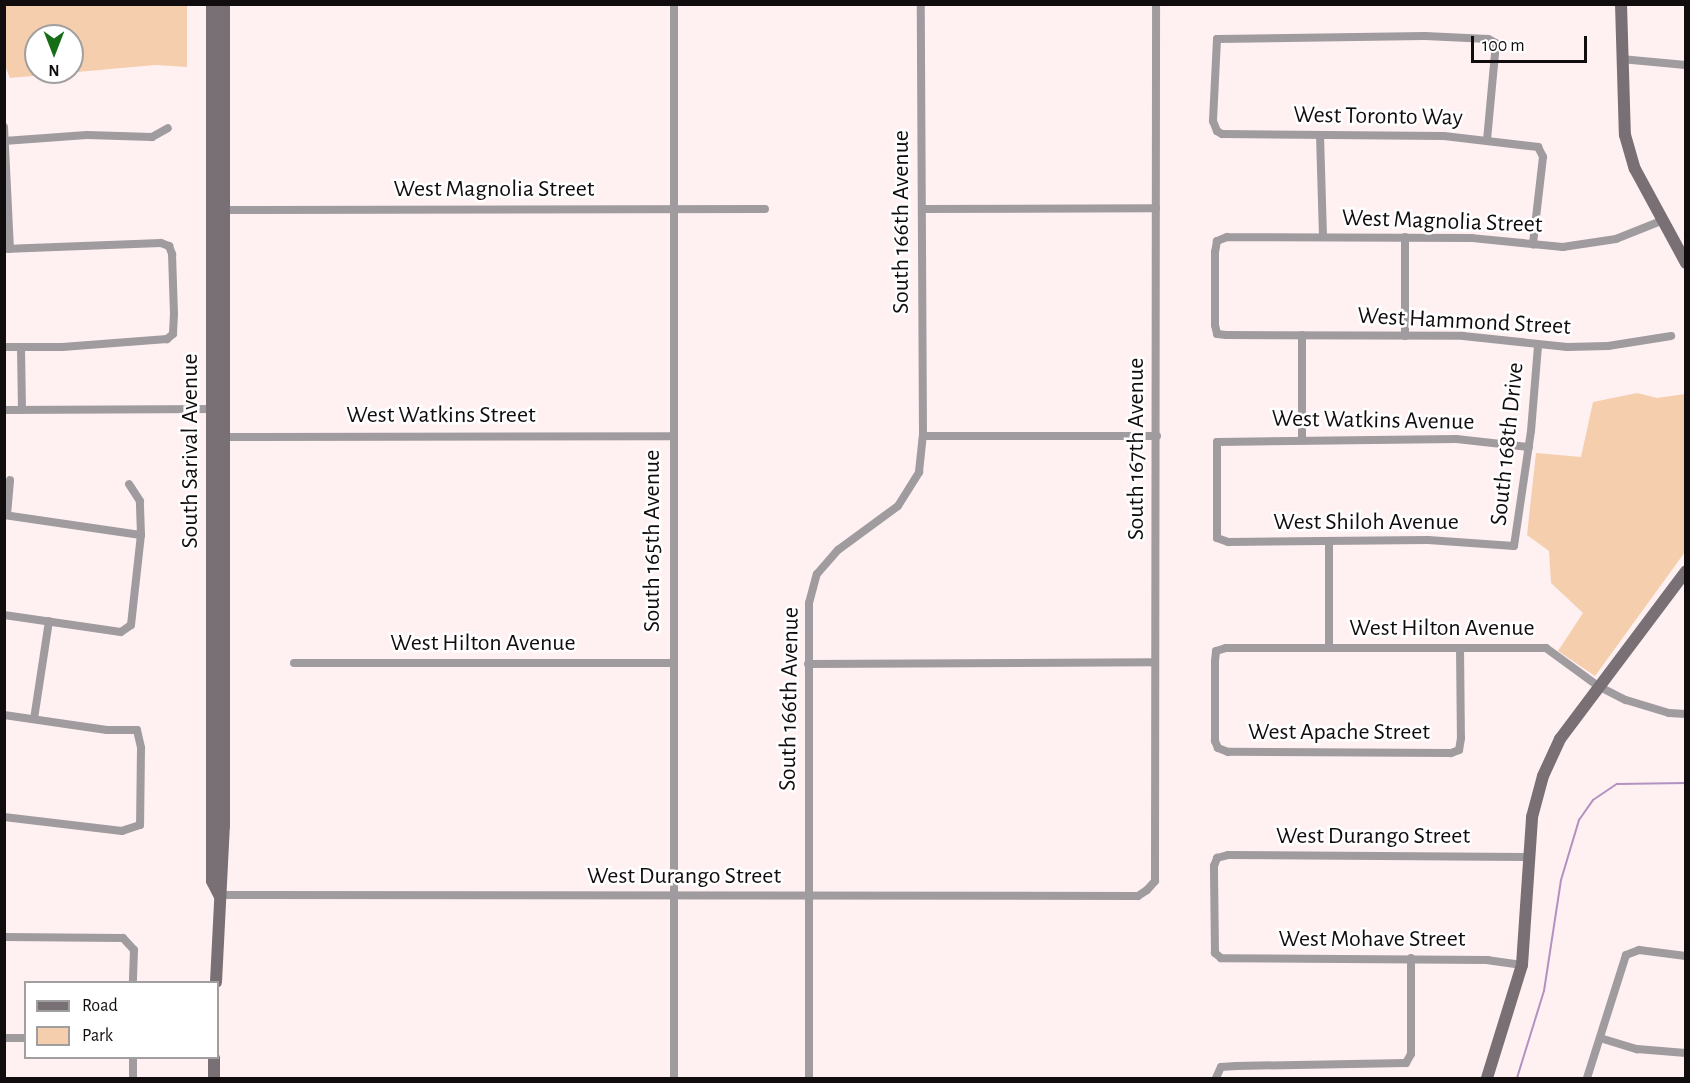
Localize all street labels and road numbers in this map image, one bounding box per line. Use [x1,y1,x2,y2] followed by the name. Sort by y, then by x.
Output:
[1293,101,1463,133] street label: West Toronto Way
[888,130,916,314] street label: South 166th Avenue
[394,176,594,204] street label: West Magnolia Street
[1341,204,1543,240] street label: West Magnolia Street
[1357,302,1571,342] street label: West Hammond Street
[177,354,205,548] street label: South Sarival Avenue
[1123,358,1151,540] street label: South 167th Avenue
[1485,361,1531,527] street label: South 168th Drive
[346,402,536,430] street label: West Watkins Street
[1271,405,1475,437] street label: West Watkins Avenue
[639,450,667,632] street label: South 165th Avenue
[1273,509,1459,537] street label: West Shiloh Avenue
[774,607,806,791] street label: South 166th Avenue
[1349,615,1535,643] street label: West Hilton Avenue
[390,630,576,658] street label: West Hilton Avenue
[1248,719,1430,747] street label: West Apache Street
[1276,823,1470,851] street label: West Durango Street
[587,863,781,891] street label: West Durango Street
[1279,926,1465,954] street label: West Mohave Street

